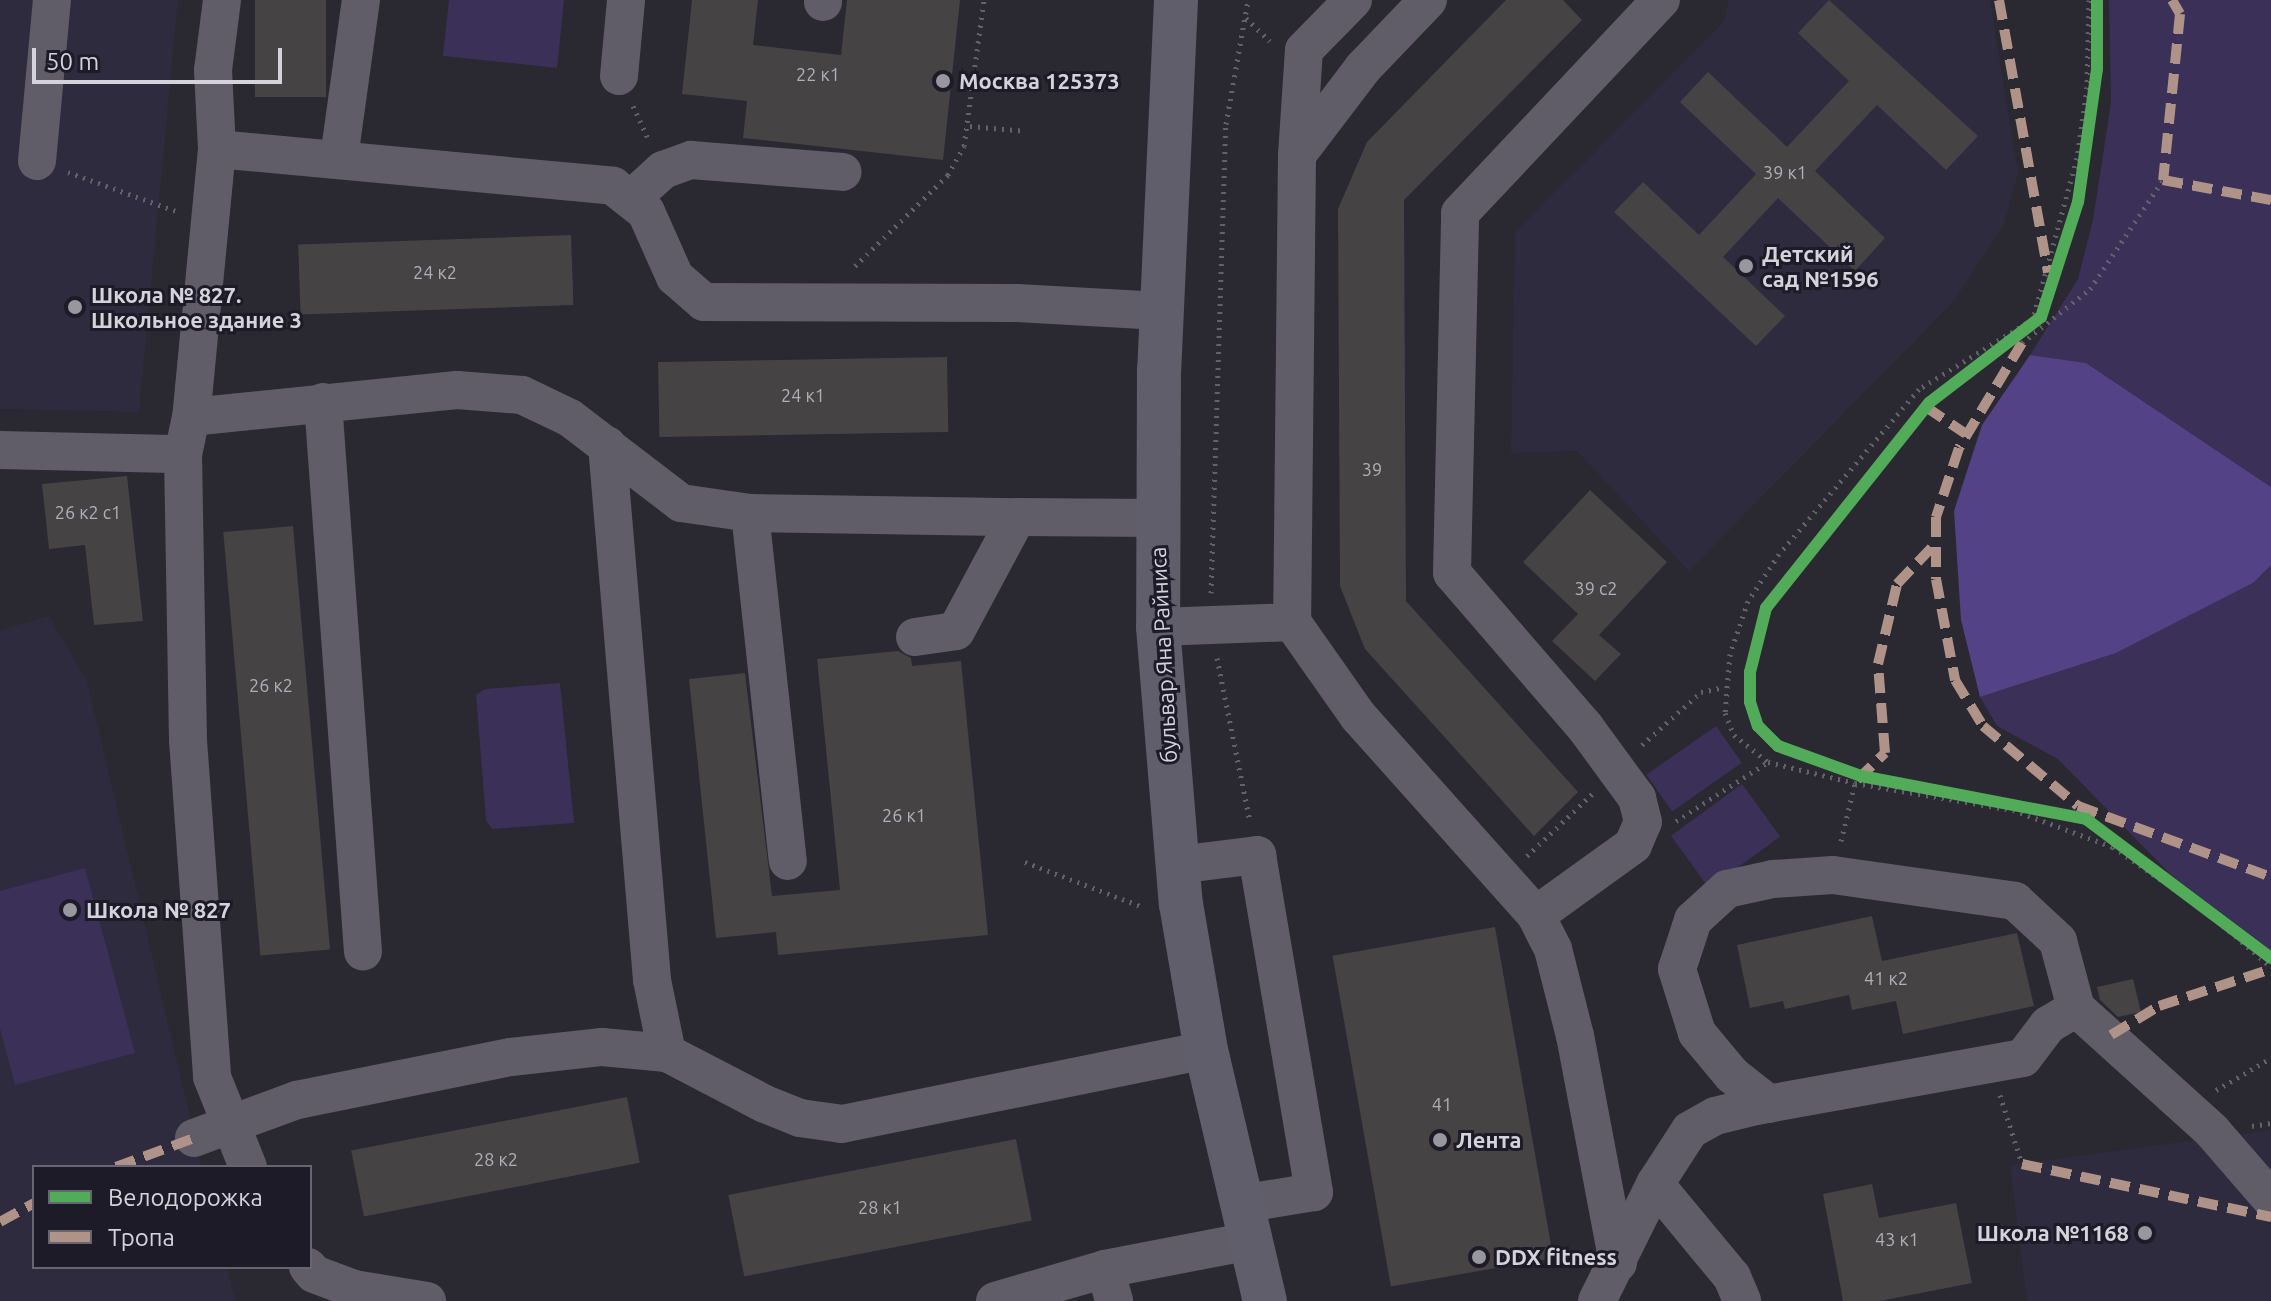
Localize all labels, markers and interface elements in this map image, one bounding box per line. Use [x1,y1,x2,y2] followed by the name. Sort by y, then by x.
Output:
[36,32,286,82] scale bar
[46,48,99,75] text: 50 m
[796,63,840,85] house number: 22 к1
[959,68,1120,94] place label: Москва 125373
[934,72,952,90] marker: Москва 125373
[1763,161,1807,183] house number: 39 к1
[1762,240,1879,292] place label: Детский сад №1596
[1737,257,1755,275] marker: Детский сад №1596
[413,261,457,283] house number: 24 к2
[91,281,302,332] place label: Школа № 827. Школьное здание 3
[66,298,84,316] marker: Школа № 827. Школьное здание 3
[781,384,825,406] house number: 24 к1
[1362,458,1382,480] house number: 39
[55,501,121,523] house number: 26 к2 с1
[1144,546,1182,764] street label: бульвар Яна Райниса
[1575,577,1617,599] house number: 39 с2
[249,674,293,696] house number: 26 к2
[882,804,926,826] house number: 26 к1
[86,897,231,923] place label: Школа № 827
[61,901,79,919] marker: Школа № 827
[1864,967,1908,989] house number: 41 к2
[1432,1093,1452,1115] house number: 41
[1456,1127,1522,1153] place label: Лента
[1431,1131,1449,1149] marker: Лента
[474,1148,518,1170] house number: 28 к2
[32,1165,312,1269] legend
[108,1184,263,1211] text: Велодорожка
[858,1196,902,1218] house number: 28 к1
[1977,1220,2129,1246] place label: Школа №1168
[108,1224,175,1251] text: Тропа
[2136,1224,2154,1242] marker: Школа №1168
[1875,1228,1919,1250] house number: 43 к1
[1495,1244,1617,1270] place label: DDX fitness
[1470,1248,1488,1266] marker: DDX fitness

